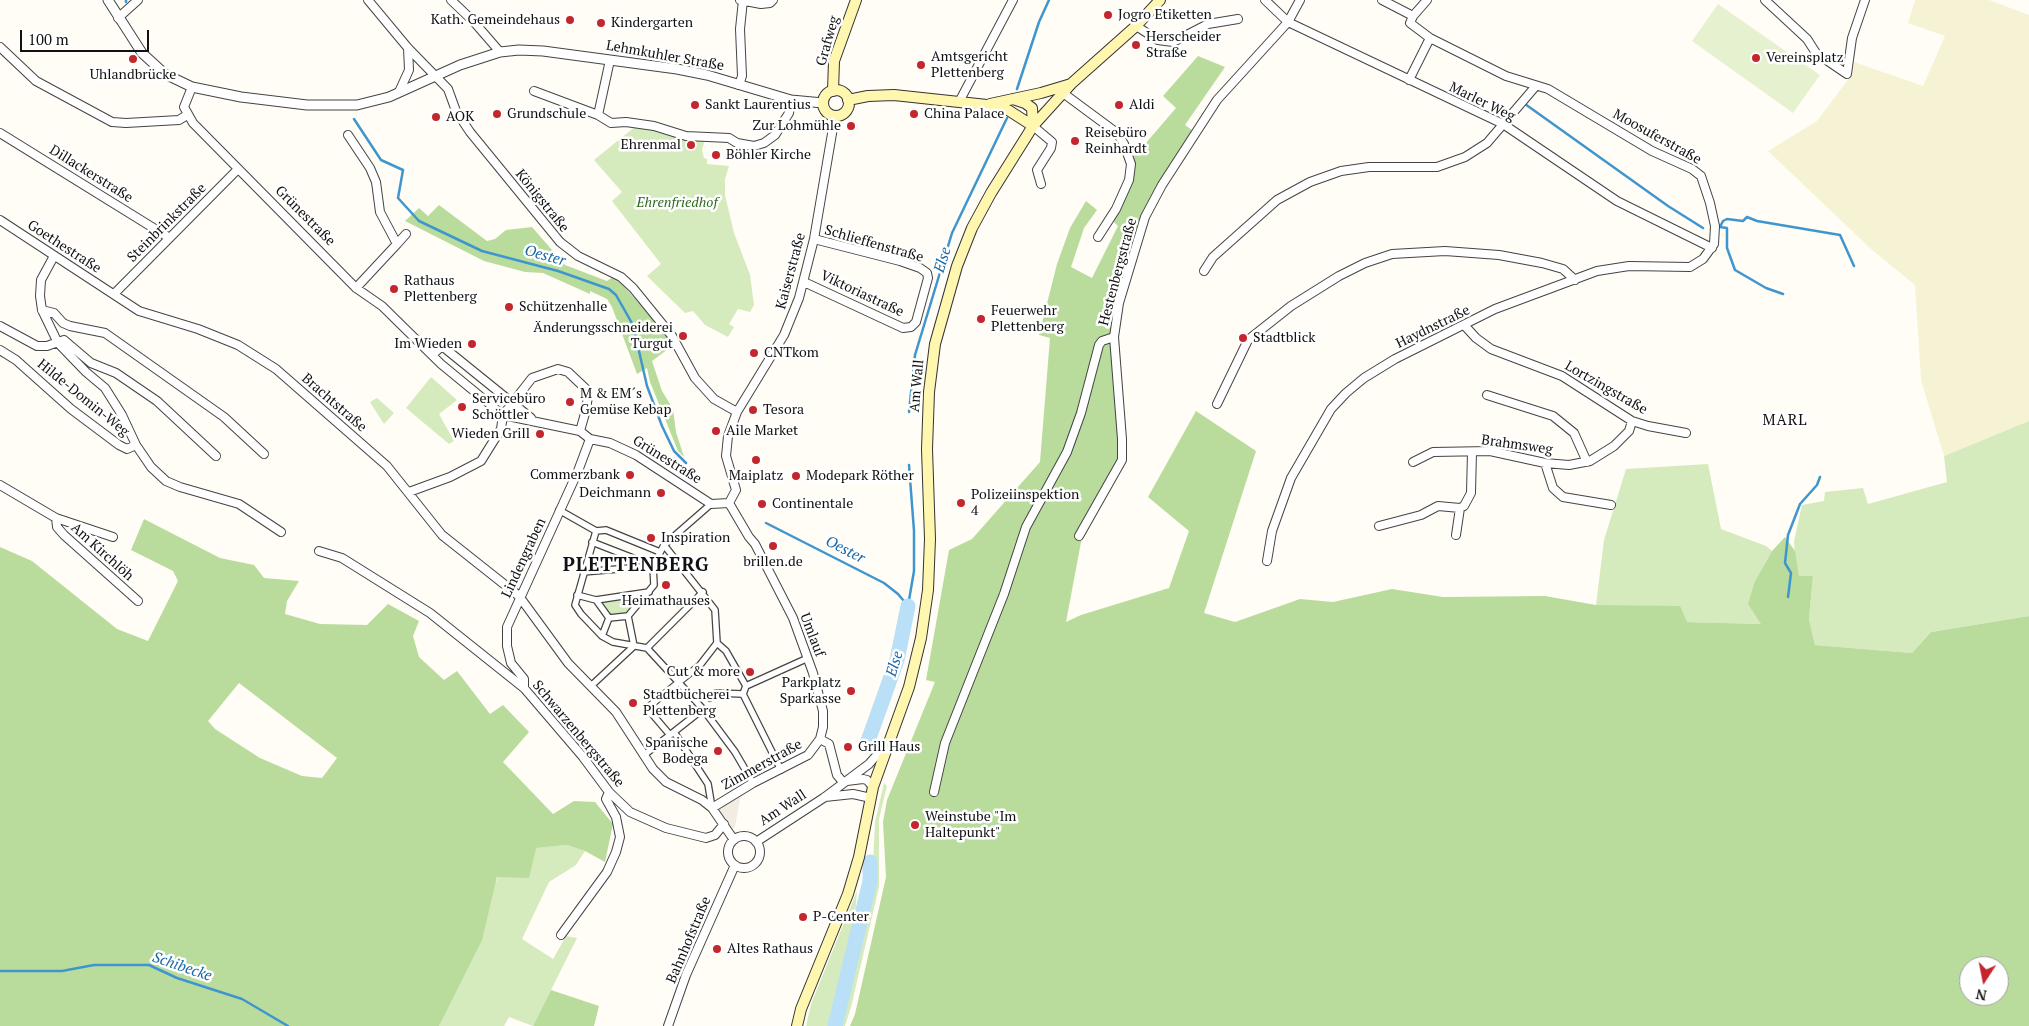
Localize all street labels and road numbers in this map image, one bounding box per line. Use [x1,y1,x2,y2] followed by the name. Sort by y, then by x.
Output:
[813,14,843,68] street label: Grafweg
[605,37,725,75] street label: Lehmkuhler Straße
[1446,79,1518,125] street label: Marler Weg
[1610,106,1704,168] street label: Moosuferstraße
[46,142,136,206] street label: Dillackerstraße
[512,166,572,236] street label: Königstraße
[124,180,210,266] street label: Steinbrinkstraße
[271,182,339,250] street label: Grünestraße
[1096,216,1140,328] street label: Hestenbergstraße
[24,217,104,277] street label: Goethestraße
[823,222,925,266] street label: Schlieffenstraße
[773,231,809,311] street label: Kaiserstraße
[818,267,906,321] street label: Viktoriastraße
[1393,302,1473,352] street label: Haydnstraße
[34,356,132,440] street label: Hilde-Domin-Weg
[1562,358,1650,418] street label: Lortzingstraße
[906,359,928,413] street label: Am Wall
[298,370,370,436] street label: Brachtstraße
[629,432,705,488] street label: Grünestraße
[1480,432,1554,458] street label: Brahmsweg
[498,515,550,601] street label: Lindengraben
[67,519,137,585] street label: Am Kirchlöh
[796,611,828,659] street label: Umlauf
[529,677,627,791] street label: Schwarzenbergstraße
[719,736,805,794] street label: Zimmerstraße
[756,787,810,829] street label: Am Wall
[663,894,715,986] street label: Bahnhofstraße

